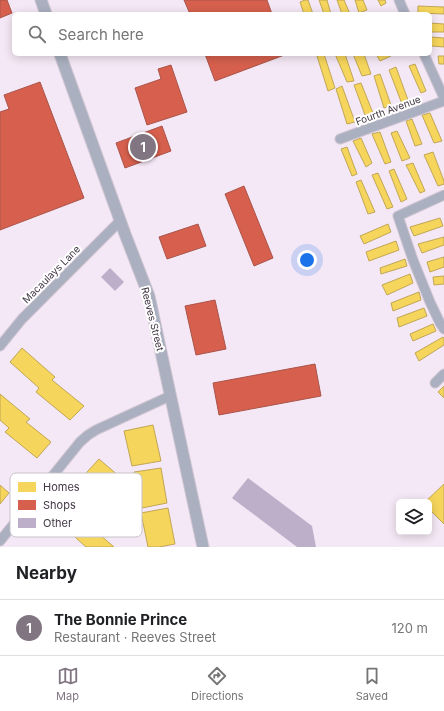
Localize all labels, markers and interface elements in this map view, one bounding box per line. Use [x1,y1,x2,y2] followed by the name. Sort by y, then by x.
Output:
[12,12,432,56] search box
[26,23,48,45] icon: search
[58,25,144,44] text: Search here
[354,93,422,127] street label: Fourth Avenue
[130,132,156,162] pin: 1
[20,243,82,305] street label: Macaulays Lane
[297,250,317,270] your location
[139,286,167,353] street label: Reeves Street
[10,473,142,537] legend
[43,480,80,494] text: Homes
[43,498,76,512] text: Shops
[396,499,432,535] map controls
[396,499,432,535] button: layers
[43,516,72,530] text: Other
[16,563,77,583] text: Nearby
[54,610,187,629] text: The Bonnie Prince
[26,620,32,636] text: 1
[392,620,428,636] text: 120 m
[54,629,216,645] text: Restaurant · Reeves Street
[56,665,79,703] tab: Map
[191,665,244,703] tab: Directions
[356,665,388,703] tab: Saved

